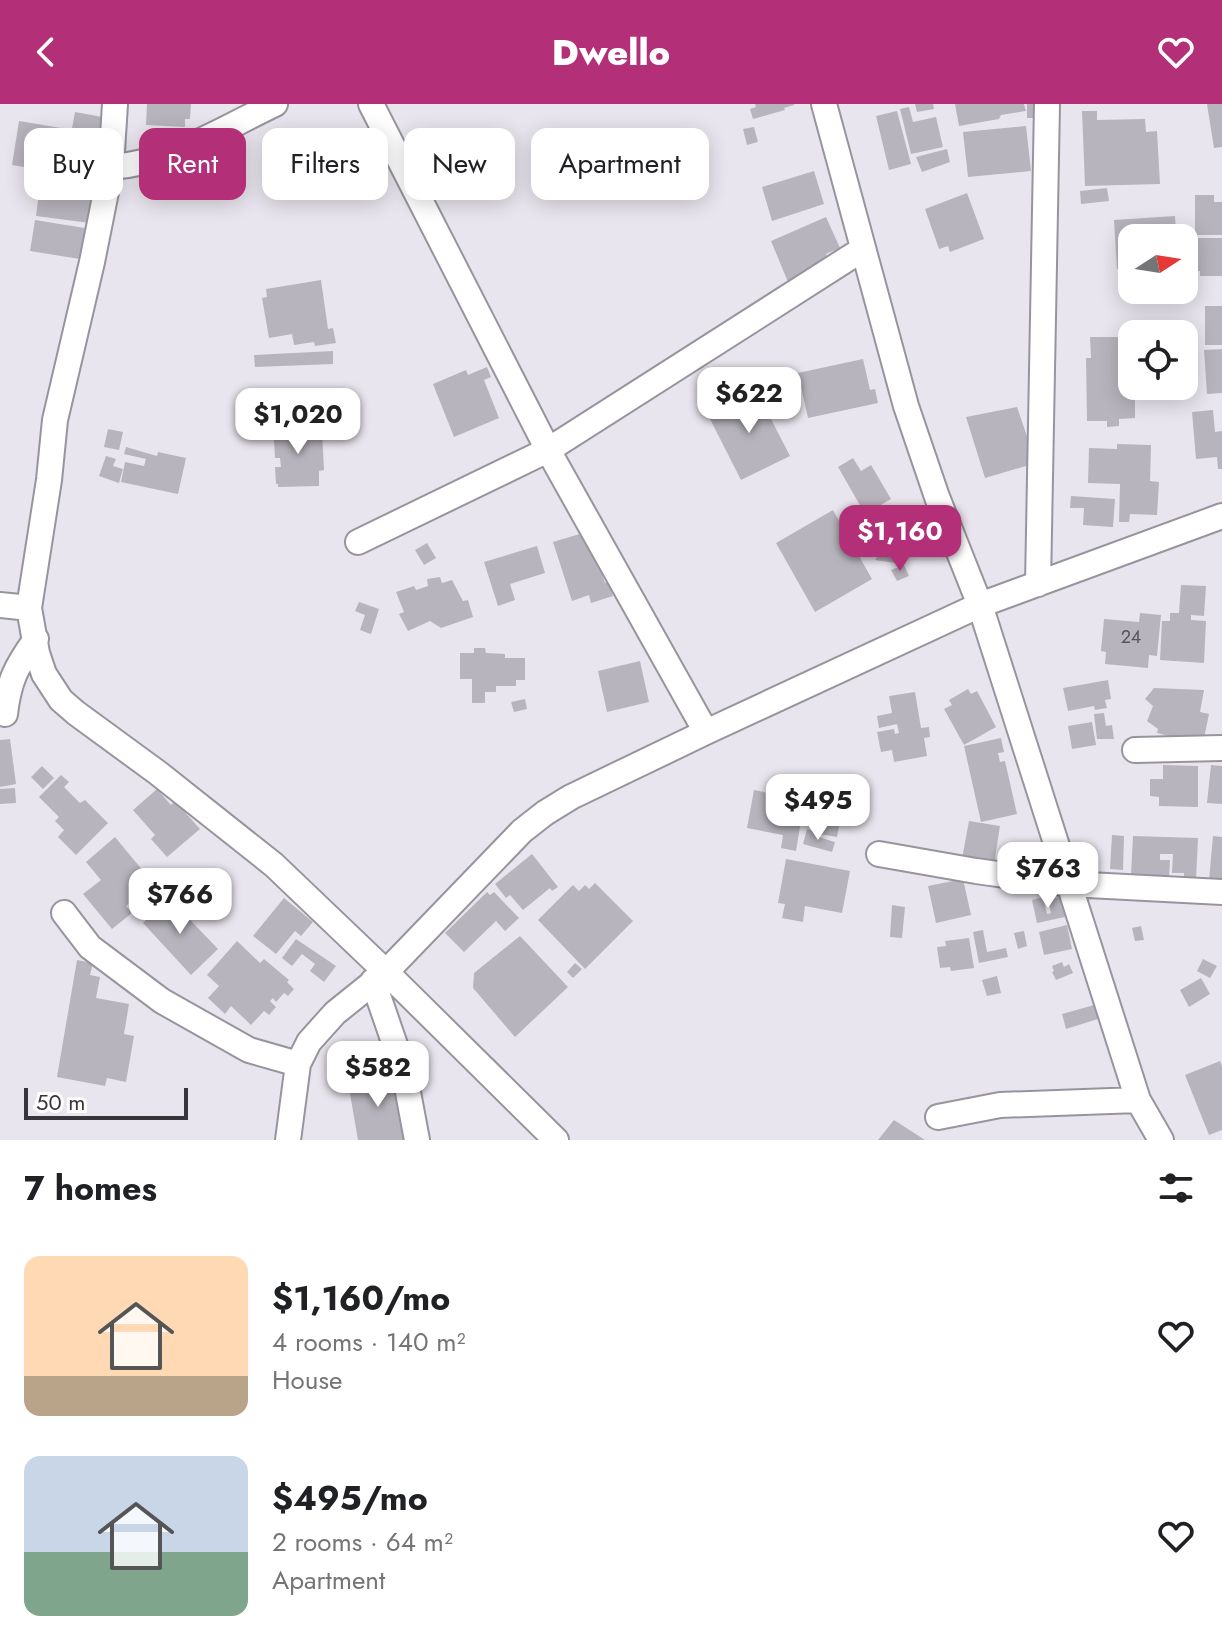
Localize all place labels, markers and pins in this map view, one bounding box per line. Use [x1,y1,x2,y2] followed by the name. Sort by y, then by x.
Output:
[702,367,796,435] pin: $622
[233,388,363,456] pin: $1,020
[835,505,965,573] pin: $1,160
[771,774,865,842] pin: $495
[1001,842,1095,910] pin: $763
[133,868,227,936] pin: $766
[331,1041,425,1109] pin: $582

